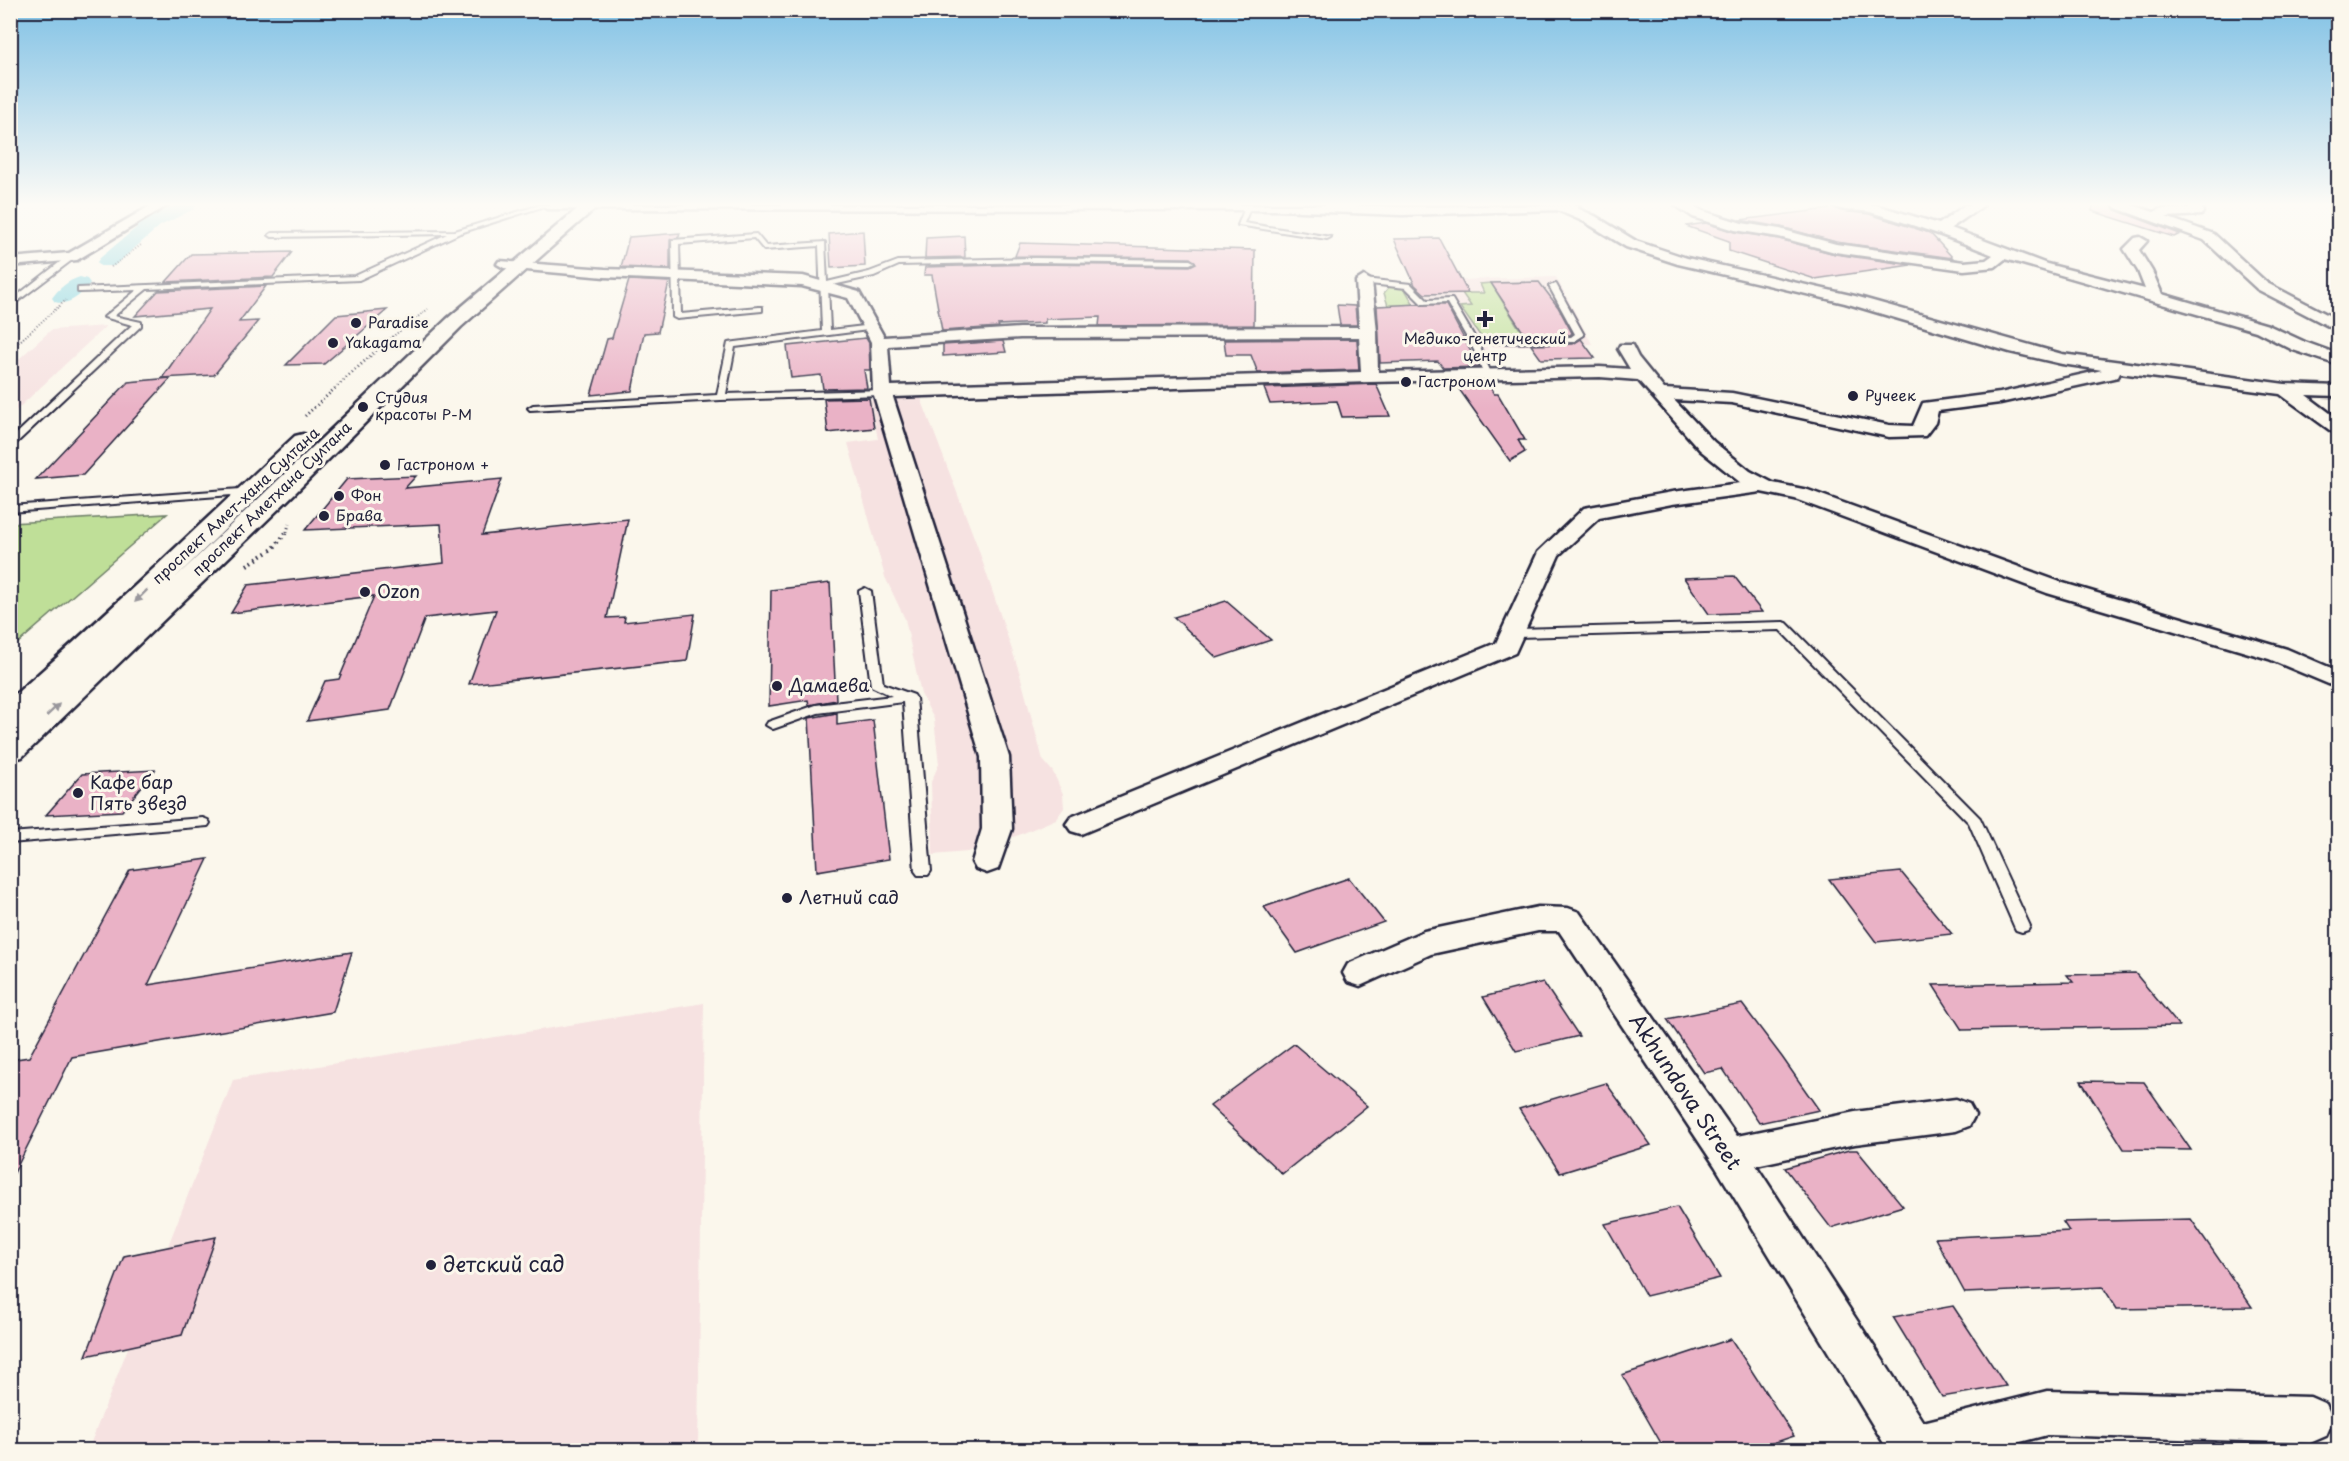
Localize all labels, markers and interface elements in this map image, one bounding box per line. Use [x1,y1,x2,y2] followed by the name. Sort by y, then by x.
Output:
[368,310,429,333] place label: Paradise
[1476,310,1494,328] marker: Медико-генетический центр
[349,316,363,330] marker: Paradise
[1404,326,1566,366] place label: Медико-генетический центр
[345,330,422,353] place label: Yakagama
[326,336,340,350] marker: Yakagama
[1418,369,1496,392] place label: Гастроном
[1399,375,1413,389] marker: Гастроном
[1865,383,1916,406] place label: Ручеек
[375,385,472,425] place label: Студия красоты Р-М
[1846,389,1860,403] marker: Ручеек
[356,400,370,414] marker: Студия красоты Р-М
[186,415,356,581] street label: проспект Аметхана Султана
[146,421,324,589] street label: проспект Амет-хана Султана
[397,452,490,475] place label: Гастроном +
[378,458,392,472] marker: Гастроном +
[351,483,382,506] place label: Фон
[332,489,346,503] marker: Фон
[336,503,383,526] place label: Брава
[317,509,331,523] marker: Брава
[377,577,420,604] place label: Ozon
[358,585,372,599] marker: Ozon
[134,589,148,603] one-way arrow
[788,671,870,698] place label: Дамаева
[770,679,784,693] marker: Дамаева
[46,703,61,717] one-way arrow
[90,768,187,816] place label: Кафе бар Пять звезд
[71,786,85,800] marker: Кафе бар Пять звезд
[799,883,899,910] place label: Летний сад
[780,891,794,905] marker: Летний сад
[1622,1006,1751,1175] street label: Akhundova Street
[443,1247,565,1279] place label: детский сад
[424,1258,438,1272] marker: детский сад

